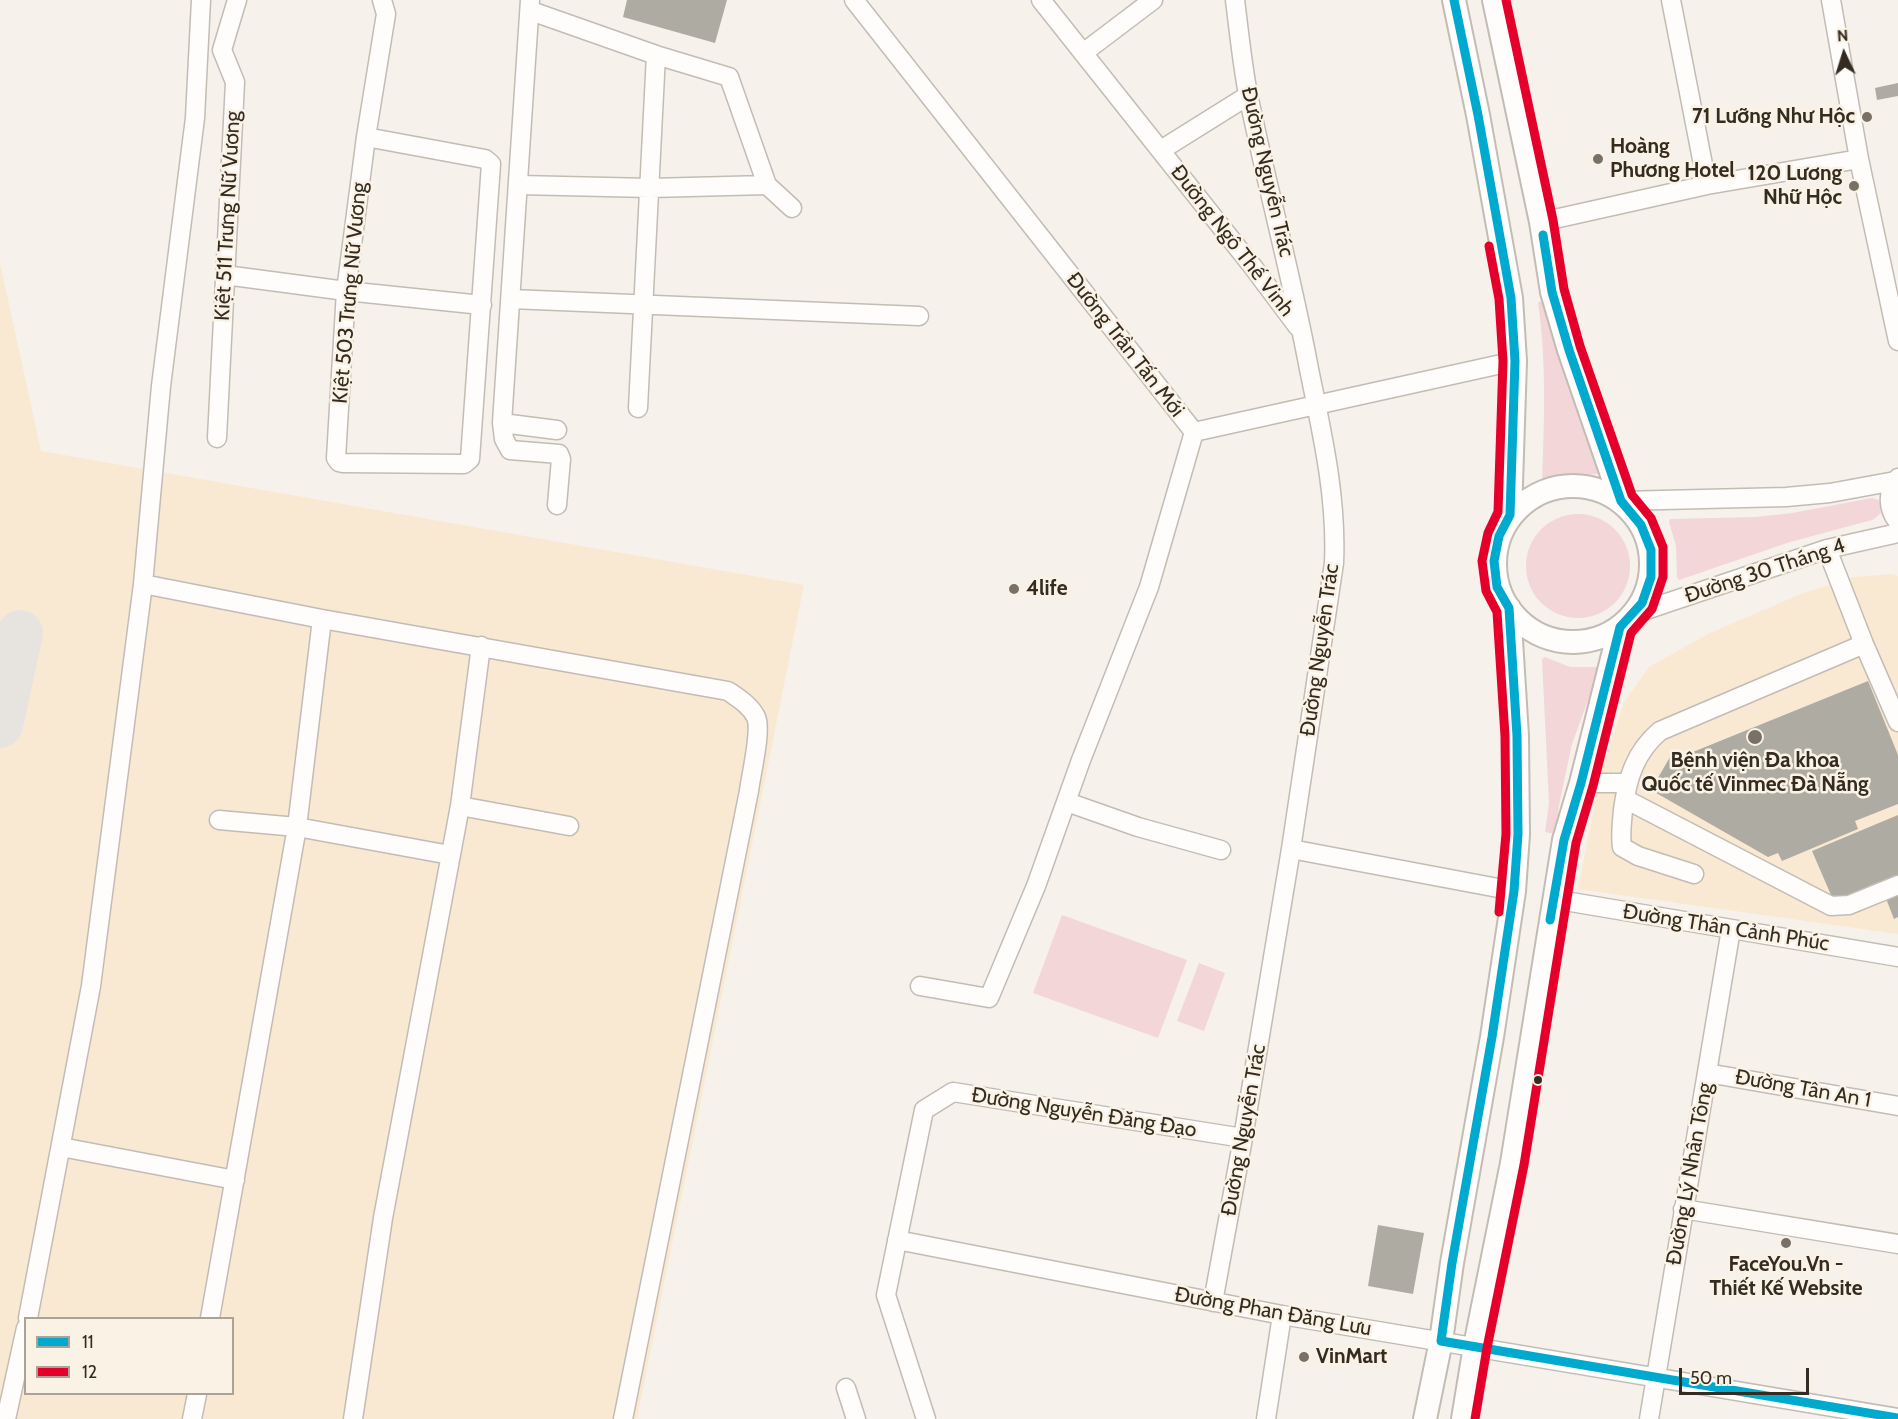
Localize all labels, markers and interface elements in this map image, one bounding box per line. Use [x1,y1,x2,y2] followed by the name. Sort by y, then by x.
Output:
[1814,24,1874,84] north arrow
[1836,26,1849,45] text: N
[1235,85,1299,259] street label: Đường Nguyễn Trác
[1692,104,1855,130] place label: 71 Lưỡng Như Hộc
[210,110,246,322] street label: Kiệt 511 Trưng Nữ Vương
[1860,110,1874,124] marker: 71 Lưỡng Như Hộc
[1610,134,1735,184] place label: Hoàng Phương Hotel
[1591,152,1605,166] marker: Hoàng Phương Hotel
[1165,160,1299,322] street label: Đường Ngô Thế Vinh
[1748,161,1842,211] place label: 120 Lương Nhữ Hộc
[1847,179,1861,193] marker: 120 Lương Nhữ Hộc
[328,181,372,405] street label: Kiệt 503 Trưng Nữ Vương
[1061,268,1189,422] street label: Đường Trần Tấn Mới
[1682,533,1848,609] street label: Đường 30 Tháng 4
[1295,562,1345,738] street label: Đường Nguyễn Trác
[1026,576,1067,602] place label: 4life
[1007,582,1021,596] marker: 4life
[1746,728,1764,746] marker: Bệnh viện Đa khoa Quốc tế Vinmec Đà Nẵng
[1641,748,1869,798] place label: Bệnh viện Đa khoa Quốc tế Vinmec Đà Nẵng
[1621,899,1831,957] street label: Đường Thân Cảnh Phúc
[1217,1042,1271,1218] street label: Đường Nguyễn Trác
[1733,1065,1873,1113] street label: Đường Tân An 1
[1532,1074,1544,1086] unlabelled marker
[1662,1081,1718,1267] street label: Đường Lý Nhân Tông
[970,1083,1198,1143] street label: Đường Nguyễn Đăng Đạo
[1779,1236,1793,1250] marker: FaceYou.Vn - Thiết Kế Website
[1709,1252,1863,1302] place label: FaceYou.Vn - Thiết Kế Website
[1173,1282,1373,1342] street label: Đường Phan Đăng Lưu
[24,1317,234,1395] legend
[82,1331,94,1353] text: 11
[1316,1344,1387,1370] place label: VinMart
[1297,1350,1311,1364] marker: VinMart
[1682,1356,1812,1394] scale bar
[82,1361,97,1383] text: 12
[1690,1367,1732,1389] text: 50 m

